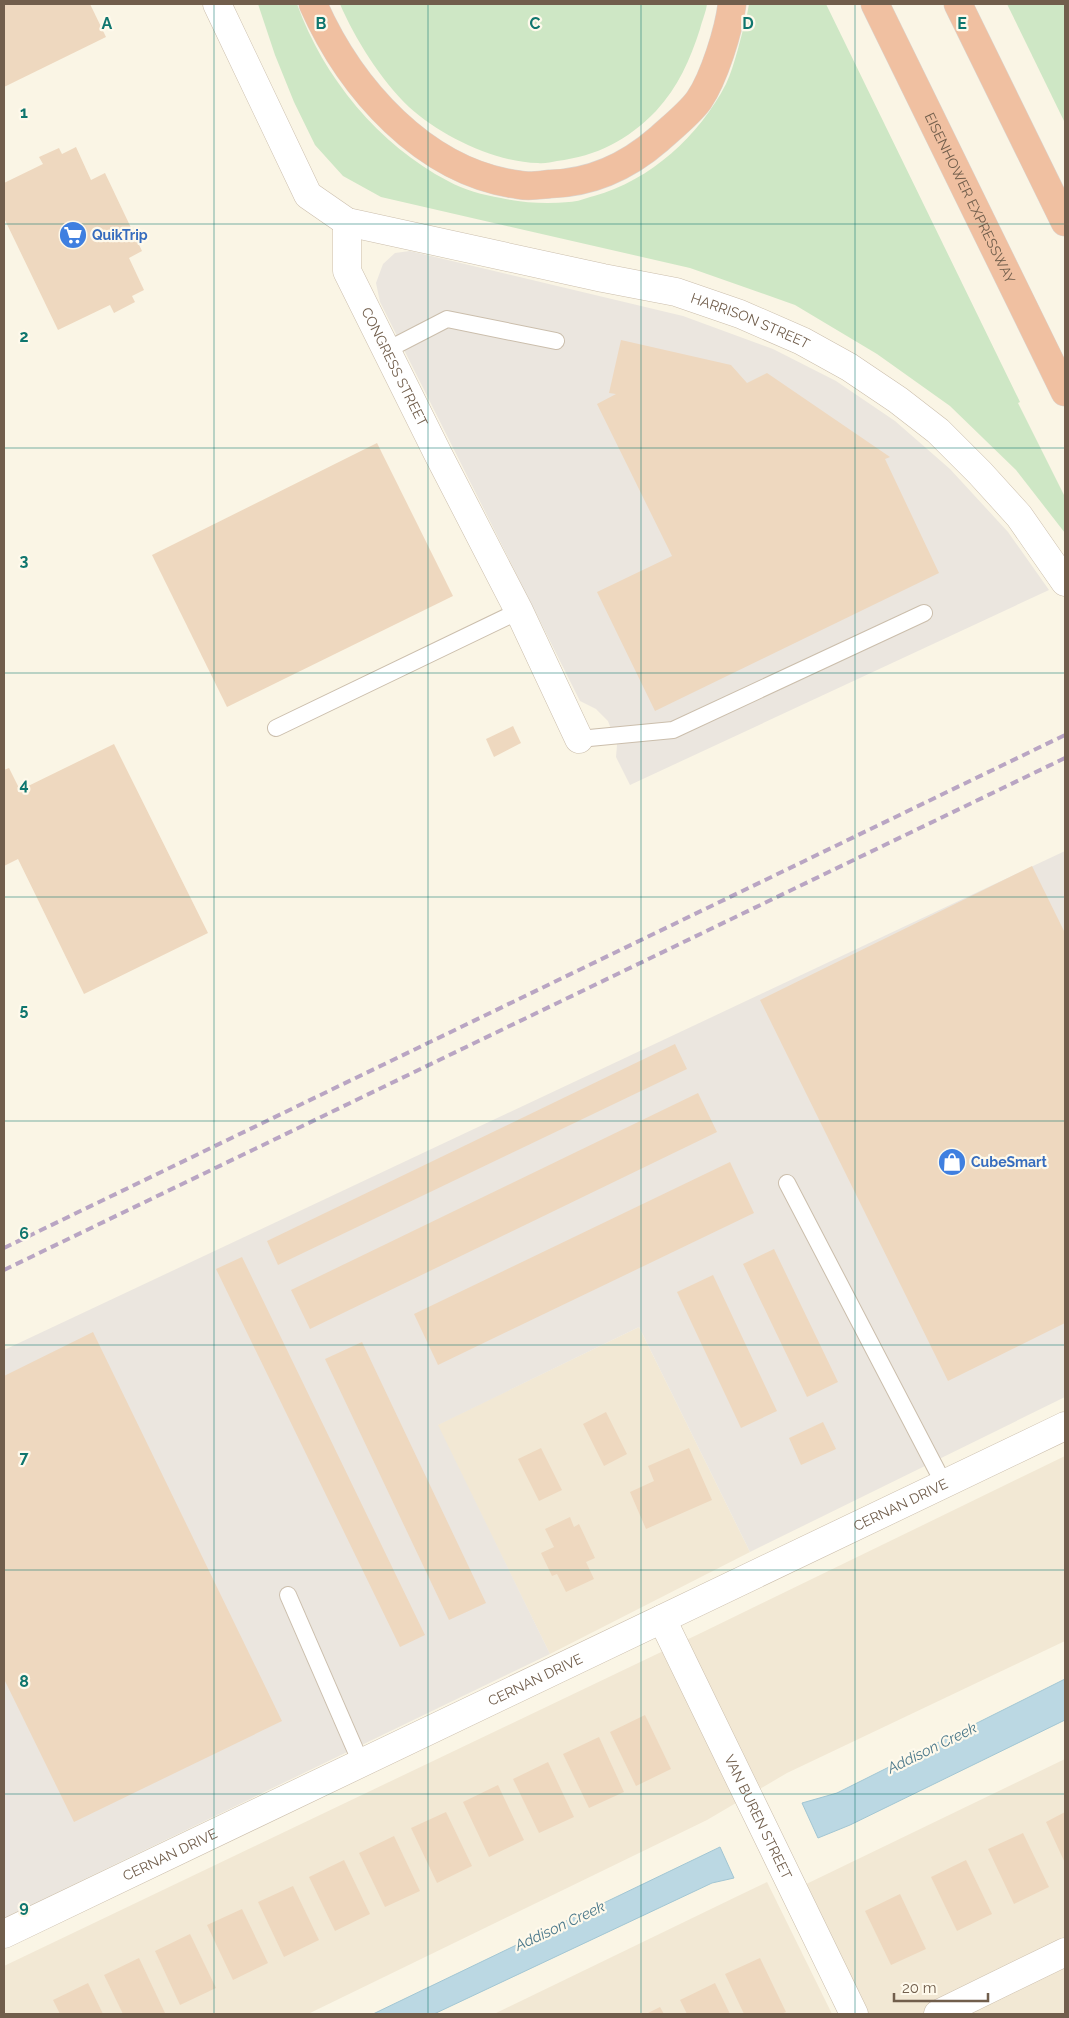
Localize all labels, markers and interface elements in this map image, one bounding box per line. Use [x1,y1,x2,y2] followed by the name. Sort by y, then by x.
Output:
[102,14,113,33] text: A
[316,14,327,33] text: B
[530,14,541,33] text: C
[742,14,754,33] text: D
[957,14,967,33] text: E
[20,103,28,122] text: 1
[921,110,1019,286] street label: EISENHOWER EXPRESSWAY
[58,220,88,250] supermarket icon: QuikTrip
[92,227,148,243] place label: QuikTrip
[689,290,813,352] street label: HARRISON STREET
[358,305,431,429] street label: CONGRESS STREET
[19,327,29,346] text: 2
[20,551,29,570] text: 3
[19,775,29,794] text: 4
[20,1000,29,1019] text: 5
[937,1147,967,1177] shop icon: CubeSmart
[971,1154,1047,1170] place label: CubeSmart
[19,1224,29,1243] text: 6
[20,1448,29,1467] text: 7
[851,1475,950,1534] street label: CERNAN DRIVE
[485,1650,585,1709] street label: CERNAN DRIVE
[19,1672,29,1691] text: 8
[883,1719,980,1778] water label: Addison Creek
[721,1752,795,1882] street label: VAN BUREN STREET
[120,1825,220,1884] street label: CERNAN DRIVE
[19,1897,29,1916] text: 9
[511,1897,608,1955] water label: Addison Creek
[894,1970,988,2002] scale bar
[902,1979,937,1997] text: 20 m

